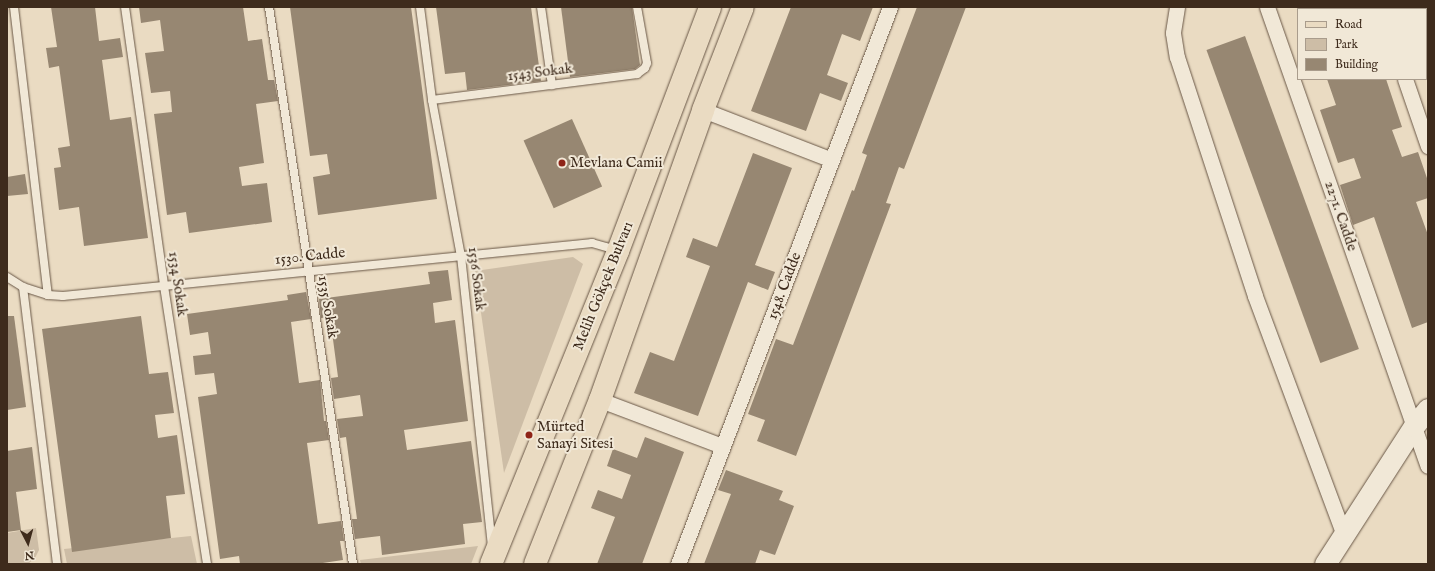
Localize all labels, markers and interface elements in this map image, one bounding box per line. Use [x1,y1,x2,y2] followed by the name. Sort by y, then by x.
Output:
[1297,8,1427,80] legend
[1335,17,1362,32] text: Road
[1335,37,1358,52] text: Park
[1335,57,1378,72] text: Building
[506,59,574,85] street label: 1543 Sokak
[570,154,663,172] place label: Mevlana Camii
[557,158,567,168] marker: Mevlana Camii
[1321,179,1361,253] street label: 2271. Cadde
[569,219,637,353] street label: Melih Gökçek Bulvarı
[274,243,346,269] street label: 1530. Cadde
[464,246,490,312] street label: 1536 Sokak
[165,250,191,318] street label: 1534 Sokak
[763,250,805,322] street label: 1548. Cadde
[314,274,342,340] street label: 1535 Sokak
[537,417,613,452] place label: Mürted Sanayi Sitesi
[524,430,534,440] marker: Mürted Sanayi Sitesi
[8,523,48,563] north arrow
[24,547,35,562] text: N

